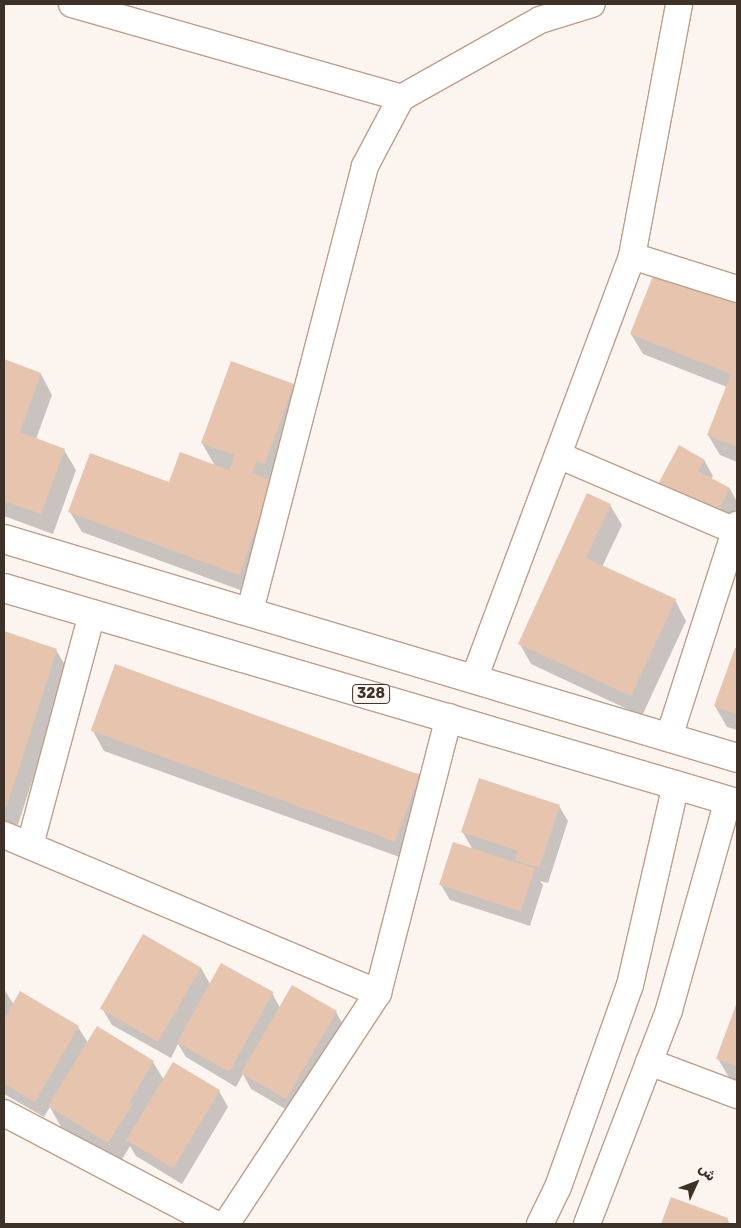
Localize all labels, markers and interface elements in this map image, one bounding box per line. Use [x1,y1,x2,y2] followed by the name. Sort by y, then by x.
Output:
[351,682,391,706] road number: 328
[671,1158,721,1208] north arrow
[695,1160,720,1185] text: ش

